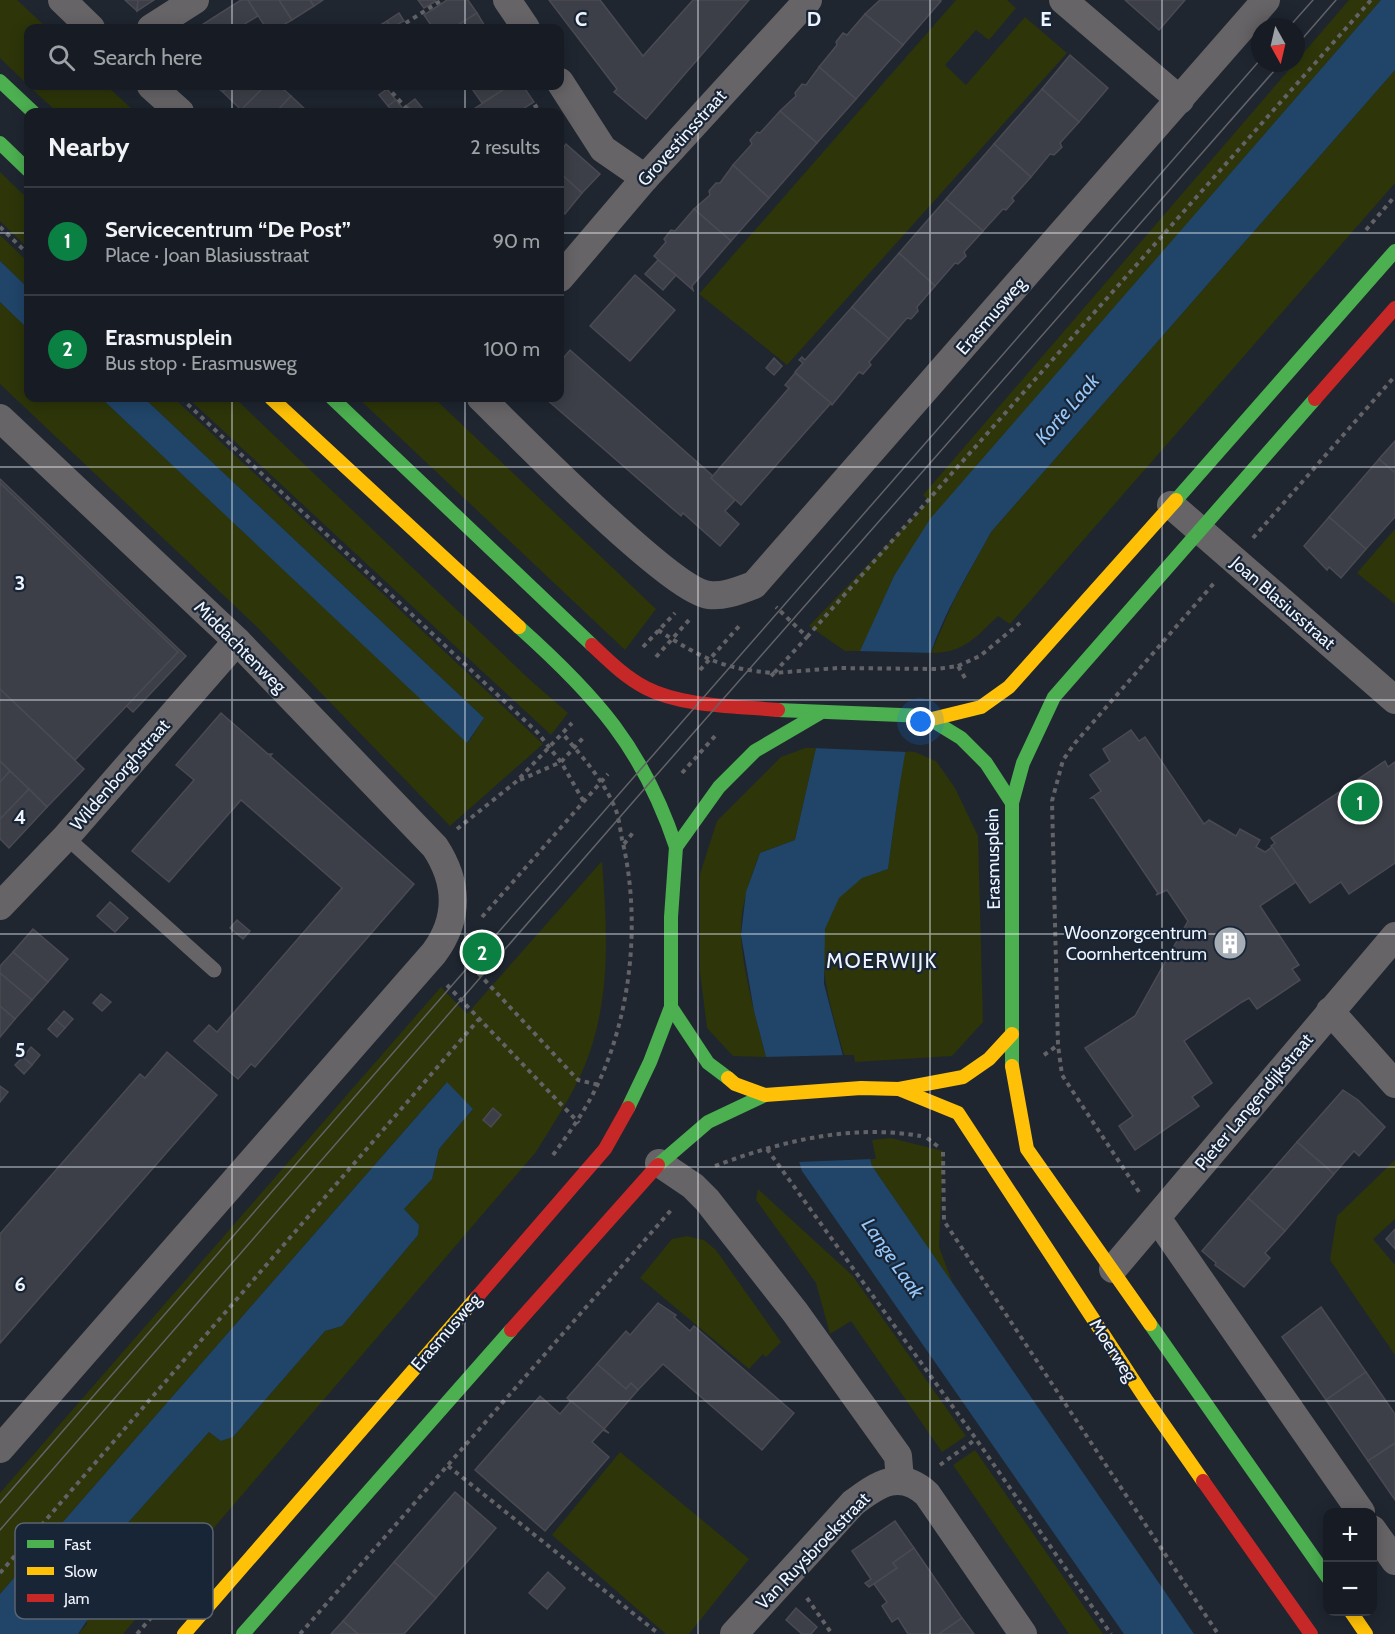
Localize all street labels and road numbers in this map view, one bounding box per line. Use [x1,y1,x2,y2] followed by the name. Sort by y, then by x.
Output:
[633,85,731,191] street label: Grovestinsstraat
[951,272,1031,359] street label: Erasmusweg
[1226,551,1340,654] street label: Joan Blasiusstraat
[189,596,291,698] street label: Middachtenweg
[66,715,174,835] street label: Wildenborghstraat
[981,808,1005,910] street label: Erasmusplein
[1190,1029,1318,1175] street label: Pieter Langendijkstraat
[406,1288,486,1375] street label: Erasmusweg
[1085,1315,1142,1386] street label: Moerweg
[751,1488,875,1614] street label: Van Ruysbroekstraat

